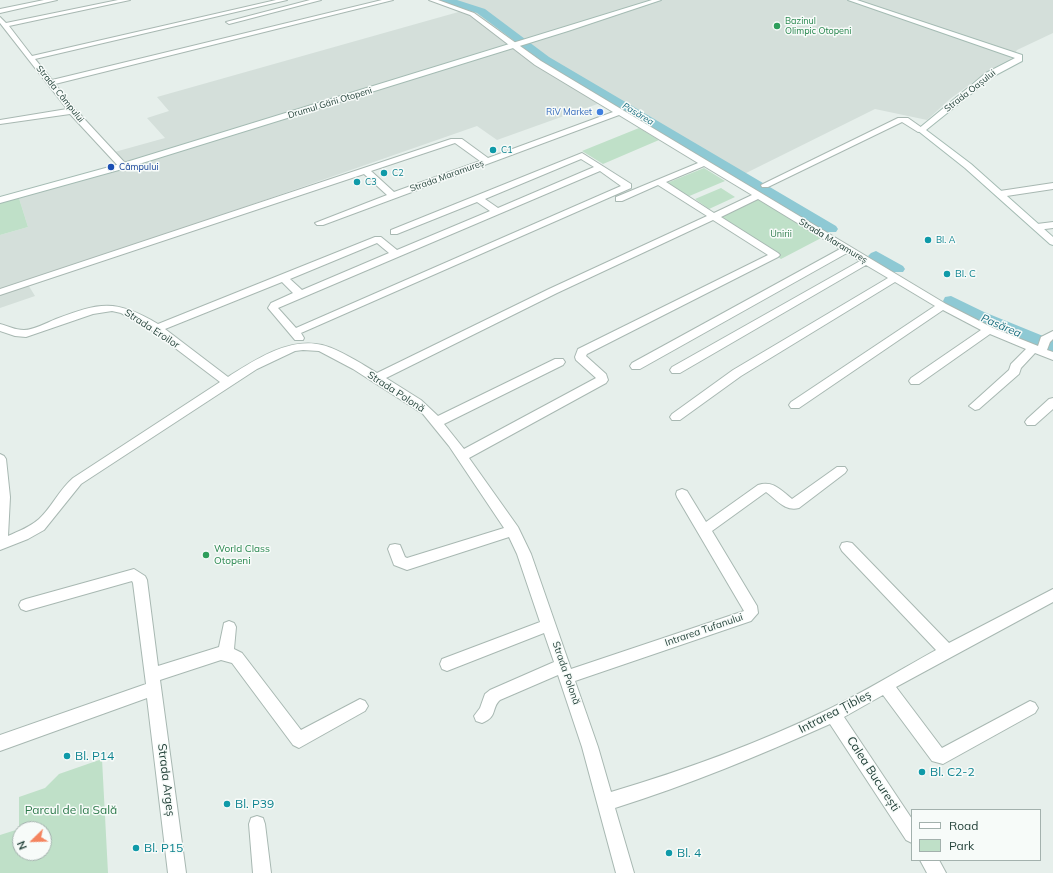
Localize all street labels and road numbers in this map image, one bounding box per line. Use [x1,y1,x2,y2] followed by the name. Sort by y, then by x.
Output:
[34,63,86,125] street label: Strada Câmpului
[942,68,998,114] street label: Strada Oașului
[287,85,373,121] street label: Drumul Gării Otopeni
[409,158,485,194] street label: Strada Maramureș
[797,216,869,266] street label: Strada Maramureș
[122,307,182,351] street label: Strada Eroilor
[365,369,427,415] street label: Strada Polonă
[663,611,745,649] street label: Intrarea Tufanului
[550,640,582,706] street label: Strada Polonă
[796,688,874,736] street label: Intrarea Țibleș
[843,734,903,814] street label: Calea București
[154,743,178,817] street label: Strada Argeș

